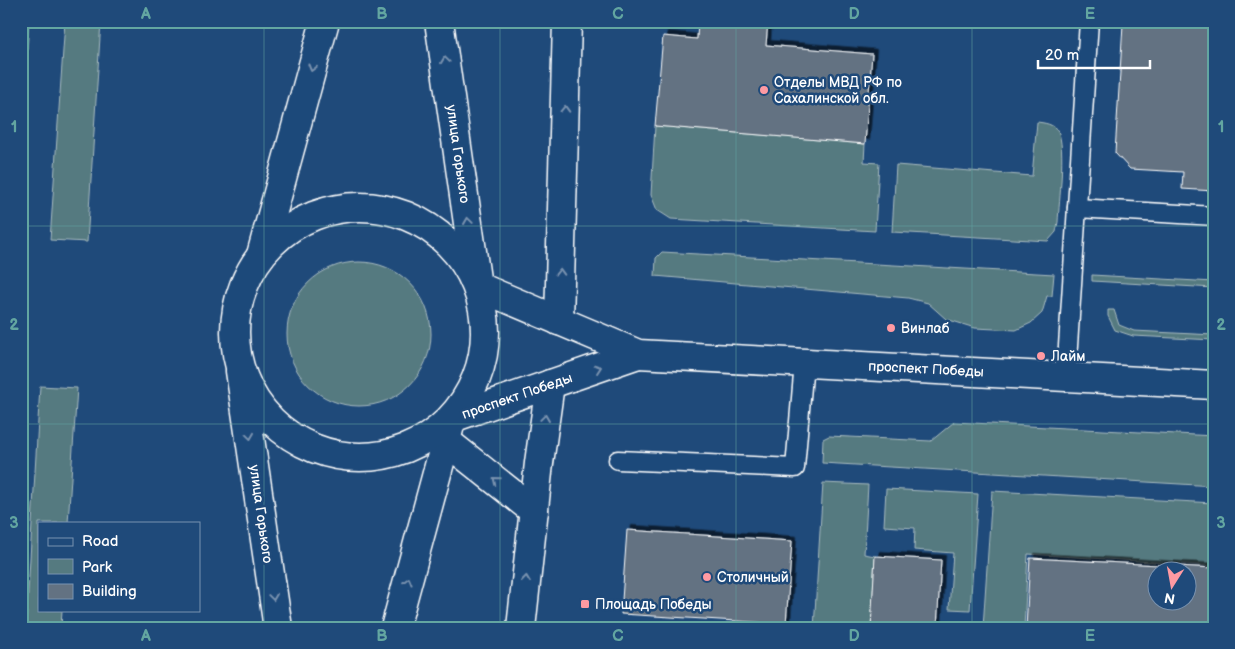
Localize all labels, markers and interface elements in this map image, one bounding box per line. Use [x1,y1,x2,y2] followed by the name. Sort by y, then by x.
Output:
[140,5,151,24] text: A
[376,5,388,24] text: B
[612,5,624,24] text: C
[848,5,860,24] text: D
[1085,5,1095,24] text: E
[1038,38,1150,70] scale bar
[1045,46,1079,65] text: 20 m
[440,56,451,64] one-way arrow
[308,64,318,72] one-way arrow
[774,74,902,107] place label: Отделы МВД РФ по Сахалинской обл.
[758,84,770,96] marker: Отделы МВД РФ по Сахалинской обл.
[443,104,473,204] street label: улица Горького
[559,105,570,113] one-way arrow
[11,118,17,137] text: 1
[1218,118,1224,137] text: 1
[463,216,474,224] one-way arrow
[555,268,565,276] one-way arrow
[9,316,19,335] text: 2
[1216,316,1226,335] text: 2
[901,320,950,337] place label: Винлаб
[885,322,897,334] marker: Винлаб
[1050,348,1085,365] place label: Лайм
[1035,350,1047,362] marker: Лайм
[868,357,984,381] street label: проспект Победы
[593,364,601,374] one-way arrow
[460,369,574,423] street label: проспект Победы
[539,413,550,421] one-way arrow
[244,432,254,441] one-way arrow
[246,464,276,564] street label: улица Горького
[492,477,501,486] one-way arrow
[9,514,19,533] text: 3
[1216,514,1226,533] text: 3
[38,522,200,612] legend
[82,532,118,551] text: Road
[82,558,113,577] text: Park
[1148,562,1198,612] north arrow
[717,569,789,586] place label: Столичный
[701,571,713,583] marker: Столичный
[521,575,532,583] one-way arrow
[402,577,412,585] one-way arrow
[82,582,137,601] text: Building
[1163,589,1176,608] text: N
[267,593,278,601] one-way arrow
[595,596,712,613] place label: Площадь Победы
[579,598,591,610] marker: Площадь Победы
[140,627,151,646] text: A
[376,627,388,646] text: B
[612,627,624,646] text: C
[848,627,860,646] text: D
[1085,627,1095,646] text: E

